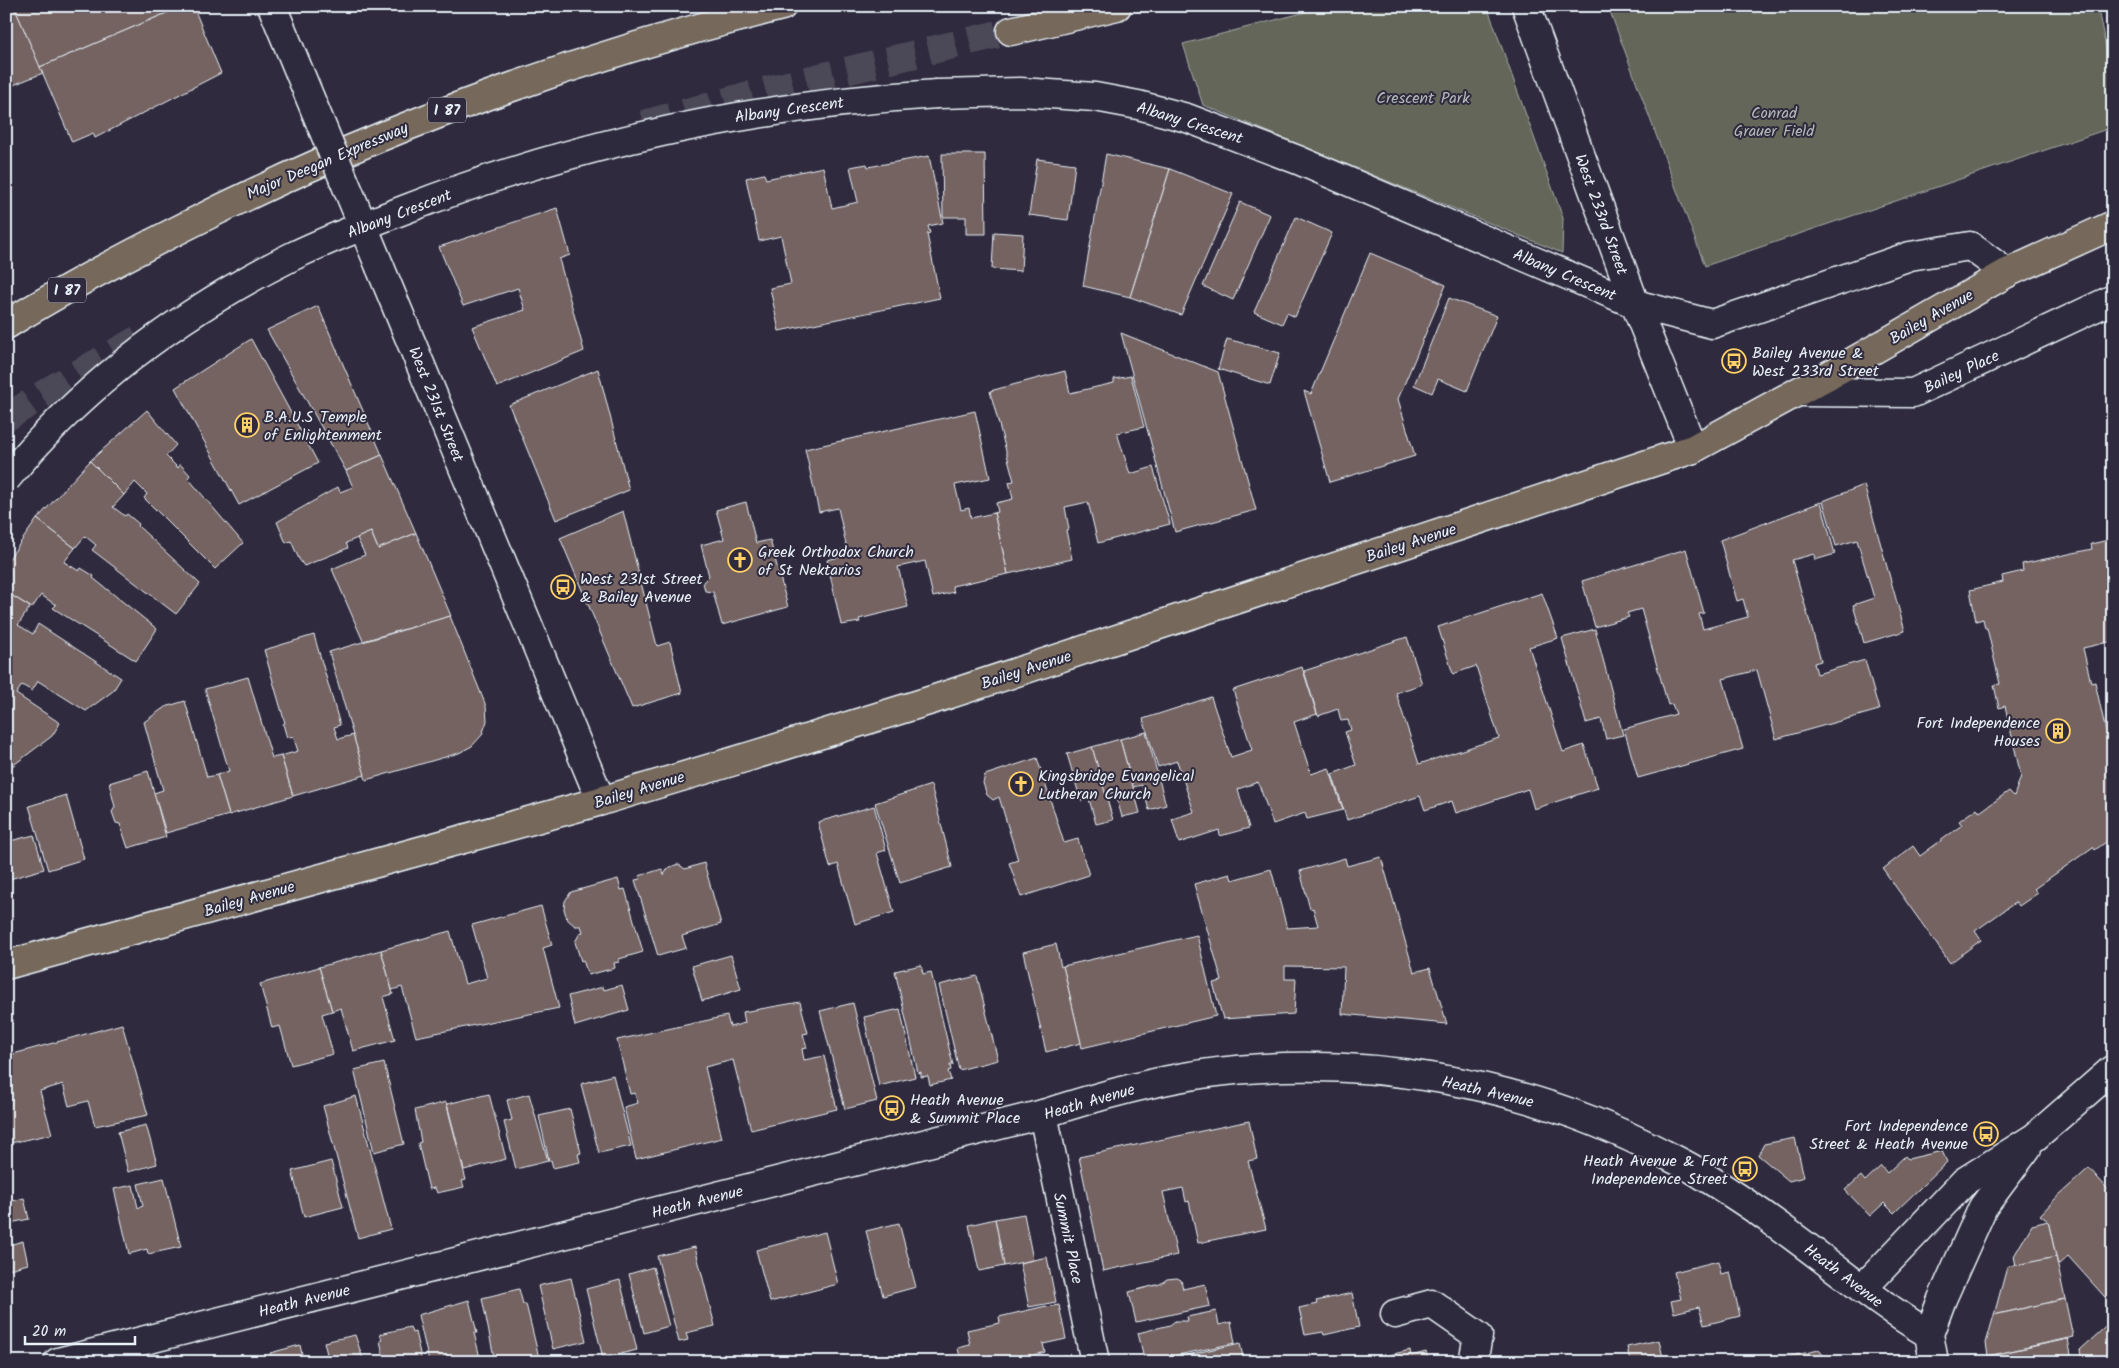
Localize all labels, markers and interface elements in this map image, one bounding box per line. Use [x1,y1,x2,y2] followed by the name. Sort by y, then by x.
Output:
[1376,86,1470,111] park label: Crescent Park
[733,90,846,131] street label: Albany Crescent
[1133,95,1247,152] street label: Albany Crescent
[428,98,466,122] road number: I 87
[1734,101,1815,144] park label: Conrad Grauer Field
[243,116,413,207] street label: Major Deegan Expressway
[1567,151,1634,279] street label: West 233rd Street
[344,183,456,246] street label: Albany Crescent
[1509,242,1621,309] street label: Albany Crescent
[48,278,86,302] road number: I 87
[1885,283,1979,352] street label: Bailey Avenue
[1752,341,1880,384] place label: Bailey Avenue & West 233rd Street
[401,343,470,467] street label: West 231st Street
[1920,344,2004,401] street label: Bailey Place
[1721,348,1747,374] bus stop icon: Bailey Avenue & West 233rd Street
[264,405,383,448] place label: B.A.U.S Temple of Enlightenment
[234,412,260,438] building icon: B.A.U.S Temple of Enlightenment
[1363,517,1460,570] street label: Bailey Avenue
[758,540,914,583] place label: Greek Orthodox Church of St Nektarios
[727,547,753,573] church icon: Greek Orthodox Church of St Nektarios
[580,567,703,610] place label: West 231st Street & Bailey Avenue
[550,574,576,600] bus stop icon: West 231st Street & Bailey Avenue
[978,644,1075,697] street label: Bailey Avenue
[1916,711,2040,754] place label: Fort Independence Houses
[2045,718,2071,744] building icon: Fort Independence Houses
[1038,764,1194,807] place label: Kingsbridge Evangelical Lutheran Church
[591,765,688,816] street label: Bailey Avenue
[1008,771,1034,797] church icon: Kingsbridge Evangelical Lutheran Church
[201,875,298,924] street label: Bailey Avenue
[1439,1070,1536,1115] street label: Heath Avenue
[1041,1078,1138,1127] street label: Heath Avenue
[910,1088,1020,1131] place label: Heath Avenue & Summit Place
[879,1095,905,1121] bus stop icon: Heath Avenue & Summit Place
[1810,1114,1968,1157] place label: Fort Independence Street & Heath Avenue
[1973,1121,1999,1147] bus stop icon: Fort Independence Street & Heath Avenue
[1583,1149,1729,1192] place label: Heath Avenue & Fort Independence Street
[1732,1156,1758,1182] bus stop icon: Heath Avenue & Fort Independence Street
[649,1179,746,1226] street label: Heath Avenue
[1046,1190,1089,1286] street label: Summit Place
[1798,1238,1888,1314] street label: Heath Avenue
[256,1278,353,1325] street label: Heath Avenue
[25,1313,135,1345] scale bar
[32,1320,66,1344] text: 20 m

